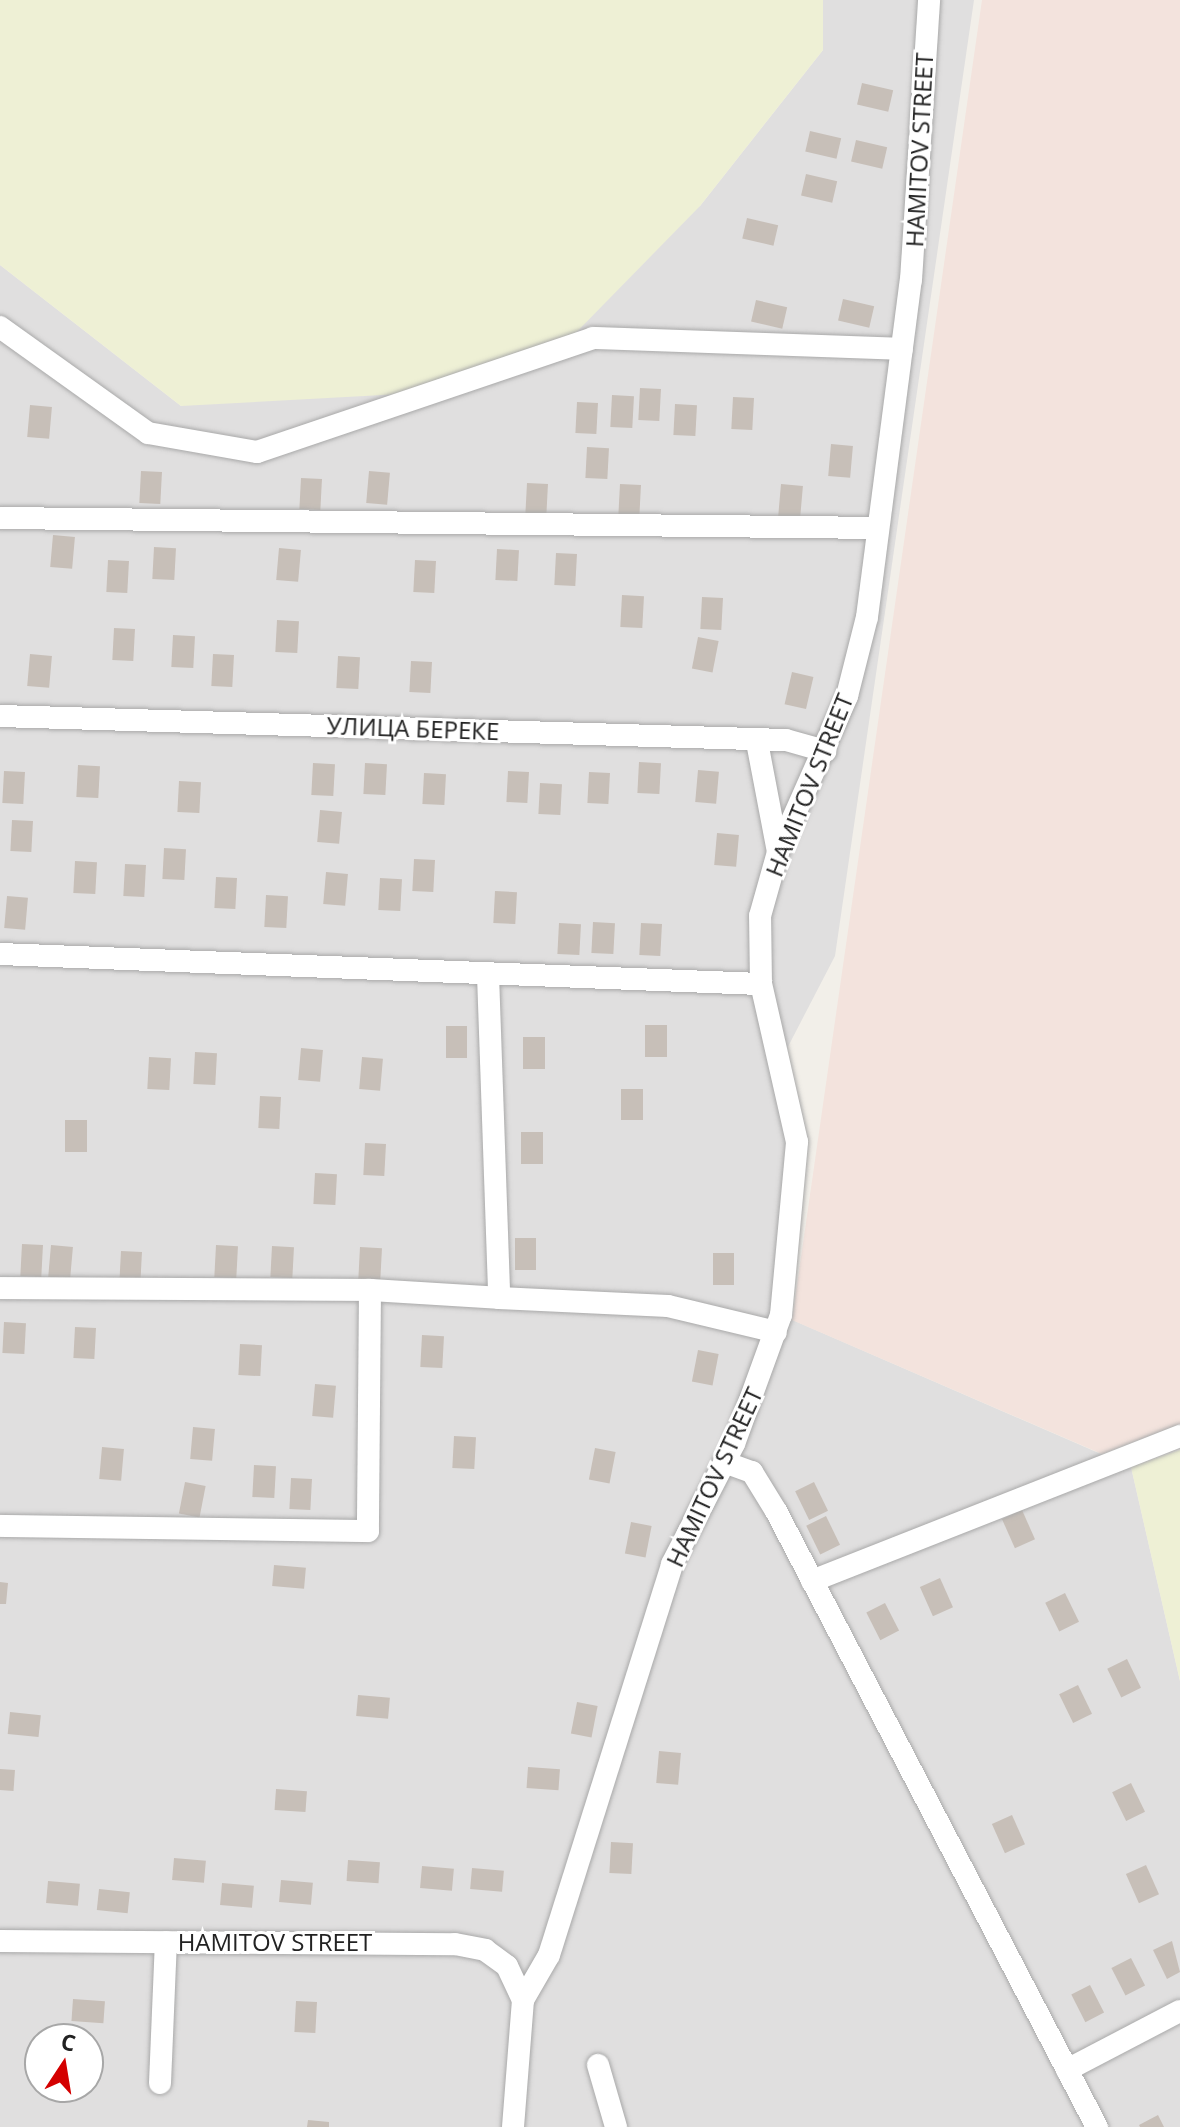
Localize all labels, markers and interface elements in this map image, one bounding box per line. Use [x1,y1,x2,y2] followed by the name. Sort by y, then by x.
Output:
[900,52,938,248] street label: HAMITOV STREET
[759,689,859,881] street label: HAMITOV STREET
[326,711,500,745] street label: УЛИЦА БЕРЕКЕ
[660,1383,768,1571] street label: HAMITOV STREET
[178,1928,372,1956] street label: HAMITOV STREET
[24,2023,104,2103] north arrow
[59,2025,79,2058] text: С

